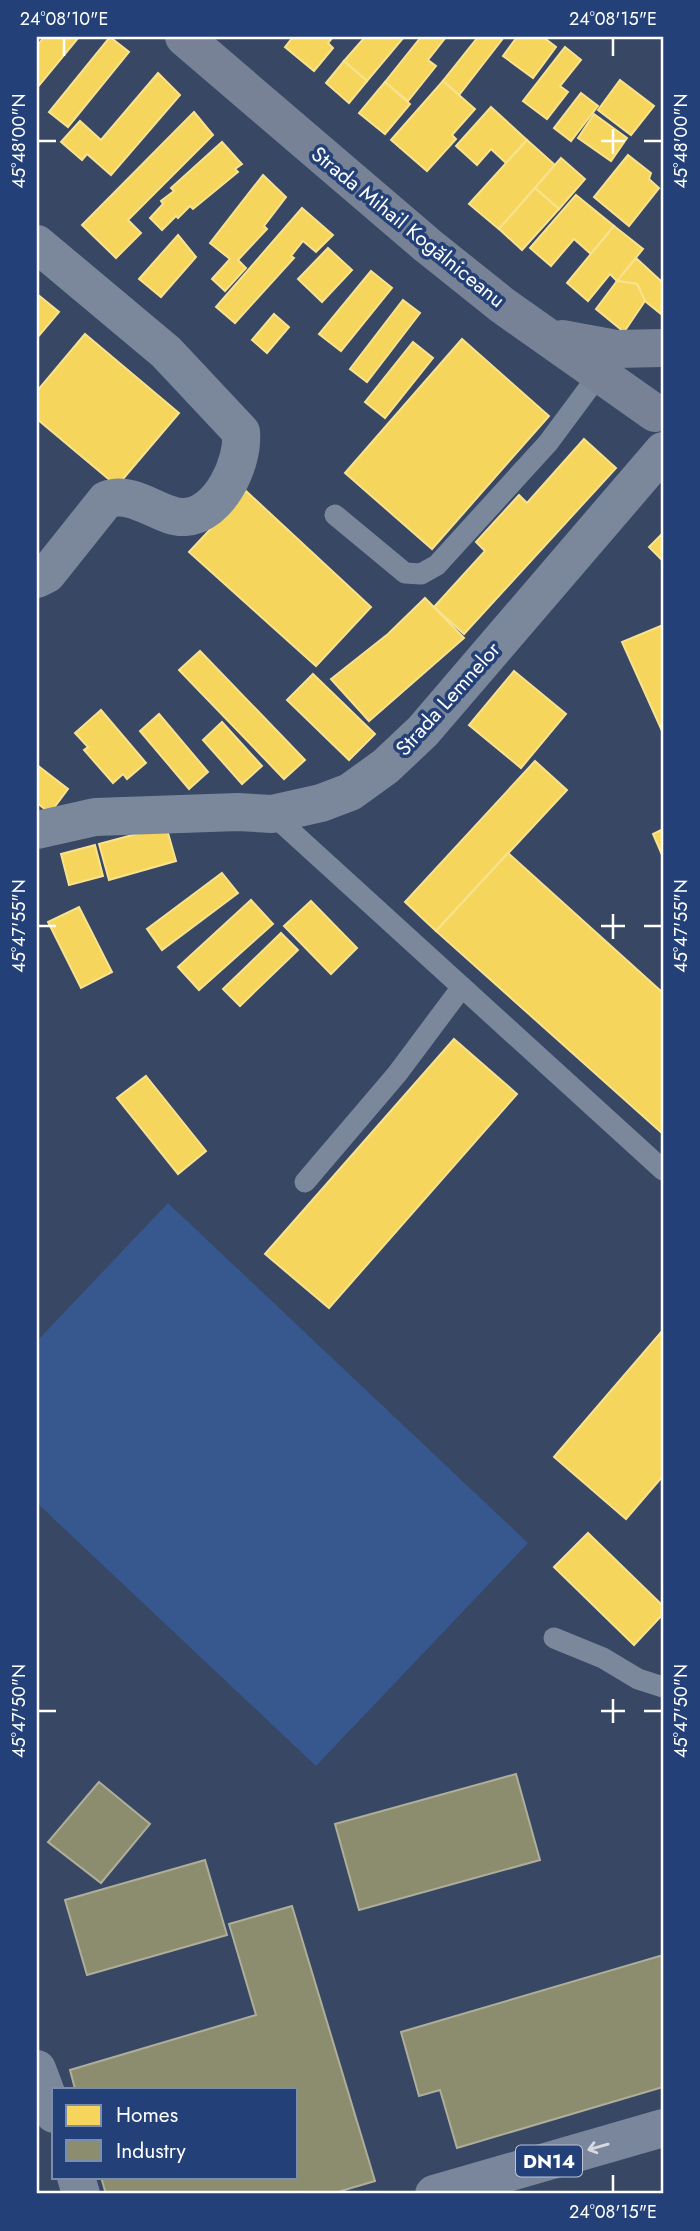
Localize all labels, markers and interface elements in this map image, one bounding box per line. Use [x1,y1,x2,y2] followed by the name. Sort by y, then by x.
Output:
[20,6,108,32] text: 24°08'10"E
[569,6,657,32] text: 24°08'15"E
[6,93,32,189] text: 45°48'00"N
[668,93,694,189] text: 45°48'00"N
[305,139,511,315] street label: Strada Mihail Kogălniceanu
[389,635,508,763] street label: Strada Lemnelor
[6,879,32,973] text: 45°47'55"N
[668,879,694,973] text: 45°47'55"N
[6,1664,32,1758] text: 45°47'50"N
[668,1664,694,1758] text: 45°47'50"N
[52,2088,298,2178] legend
[116,2100,178,2130] text: Homes
[116,2136,187,2166] text: Industry
[587,2141,609,2154] one-way arrow
[516,2146,582,2176] road number: DN14
[569,2199,657,2225] text: 24°08'15"E

